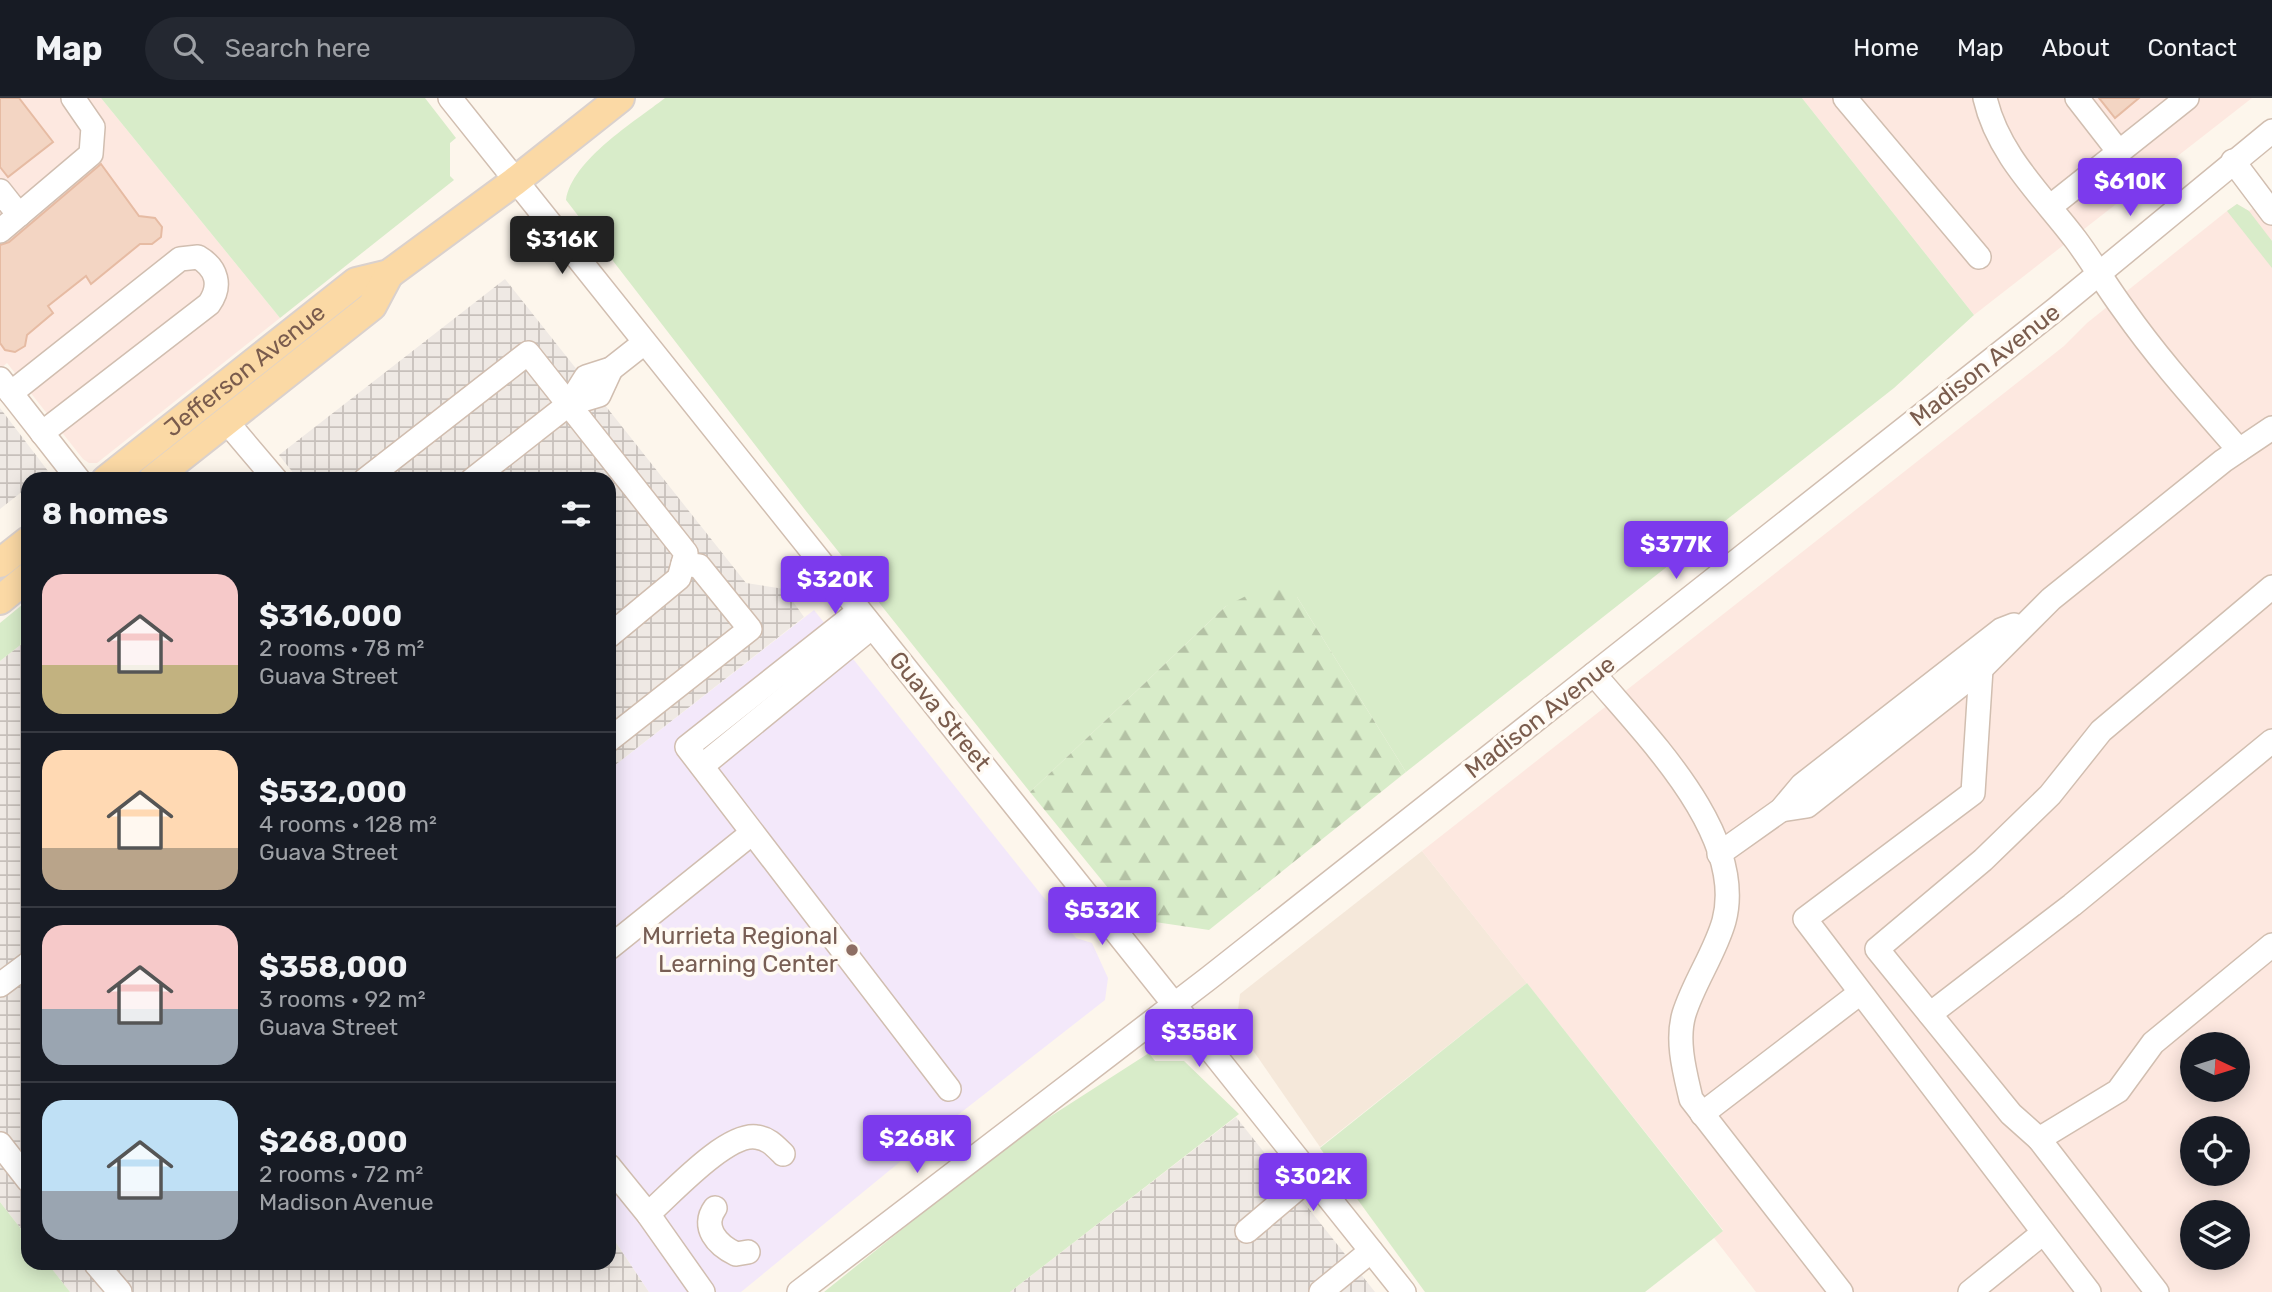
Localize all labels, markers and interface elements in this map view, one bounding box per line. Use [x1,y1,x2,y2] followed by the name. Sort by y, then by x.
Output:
[145,17,635,80] search box
[35,29,103,68] text: Map
[169,29,207,67] icon: search
[225,33,370,64] text: Search here
[1853,34,1919,62] text: Home
[1957,34,2004,62] text: Map
[2042,34,2110,62] text: About
[2148,34,2237,62] text: Contact
[2081,158,2179,218] pin: $610K
[2094,167,2166,195] text: $610K
[513,216,611,276] pin: $316K
[526,225,598,253] text: $316K
[159,298,331,442] street label: Jefferson Avenue
[1905,298,2065,432] street label: Madison Avenue
[557,495,595,533] icon: filters
[42,496,168,532] text: 8 homes
[1627,522,1725,581] pin: $377K
[1640,530,1712,558] text: $377K
[786,556,884,616] pin: $320K
[797,565,873,593] text: $320K
[259,598,402,634] text: $316,000
[98,602,182,686] icon: home
[259,634,424,662] text: 2 rooms · 78 m²
[883,646,997,776] street label: Guava Street
[1460,650,1620,784] street label: Madison Avenue
[259,662,398,690] text: Guava Street
[259,774,407,810] text: $532,000
[98,778,182,862] icon: home
[259,810,437,838] text: 4 rooms · 128 m²
[259,838,398,866] text: Guava Street
[1053,888,1151,947] pin: $532K
[1064,896,1140,924] text: $532K
[642,922,838,978] place label: Murrieta Regional Learning Center
[844,942,860,958] marker: Murrieta Regional Learning Center
[259,949,408,985] text: $358,000
[98,953,182,1037] icon: home
[259,985,425,1013] text: 3 rooms · 92 m²
[1150,1010,1248,1069] pin: $358K
[259,1013,398,1041] text: Guava Street
[1161,1018,1237,1046] text: $358K
[2180,1032,2250,1102] north arrow
[2180,1032,2250,1270] map controls
[868,1116,966,1175] pin: $268K
[2180,1116,2250,1186] button: locate
[259,1124,408,1160] text: $268,000
[879,1124,955,1152] text: $268K
[98,1128,182,1212] icon: home
[1264,1154,1362,1213] pin: $302K
[259,1160,423,1188] text: 2 rooms · 72 m²
[1275,1162,1351,1190] text: $302K
[259,1188,434,1216] text: Madison Avenue
[2180,1200,2250,1270] button: layers

